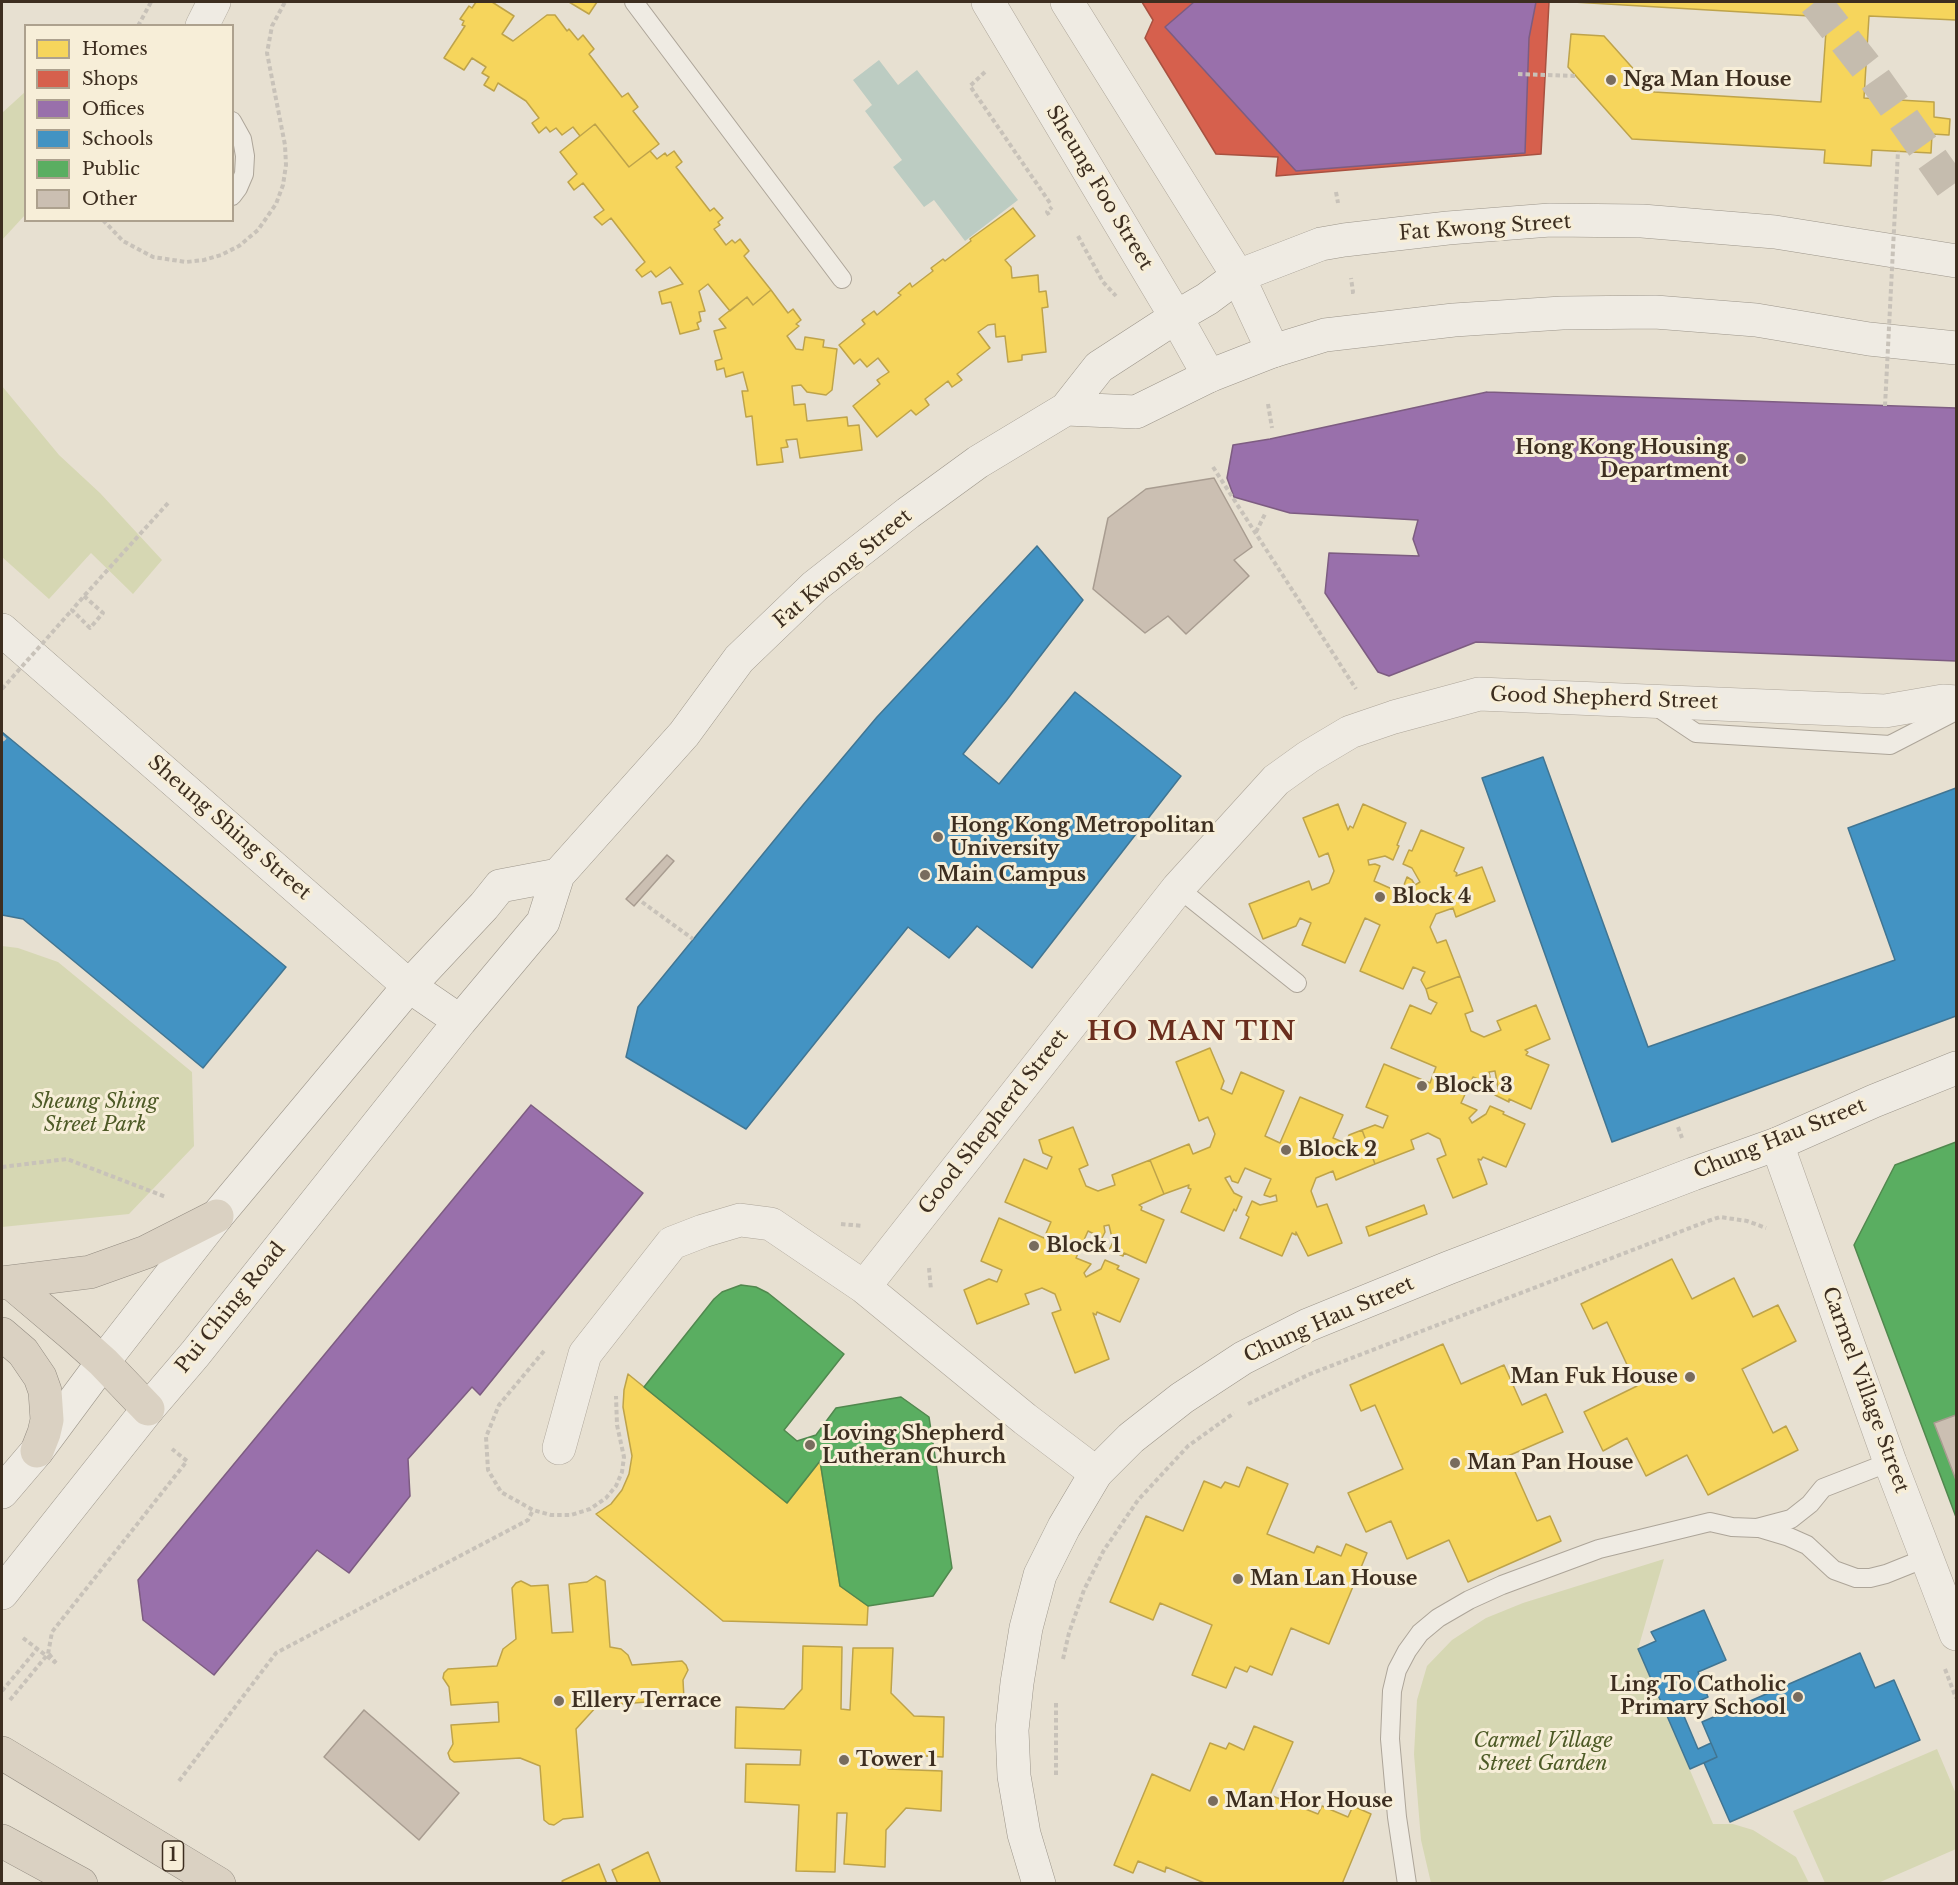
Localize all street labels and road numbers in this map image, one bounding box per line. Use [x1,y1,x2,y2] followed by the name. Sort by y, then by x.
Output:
[1040,101,1158,275] street label: Sheung Foo Street
[1398,210,1572,246] street label: Fat Kwong Street
[769,504,917,634] street label: Fat Kwong Street
[1489,683,1719,715] street label: Good Shepherd Street
[143,751,315,905] street label: Sheung Shing Street
[914,1025,1074,1219] street label: Good Shepherd Street
[1690,1093,1870,1185] street label: Chung Hau Street
[171,1238,291,1378] street label: Pui Ching Road
[1240,1272,1418,1368] street label: Chung Hau Street
[1817,1284,1913,1496] street label: Carmel Village Street
[162,1841,184,1871] road number: 1

